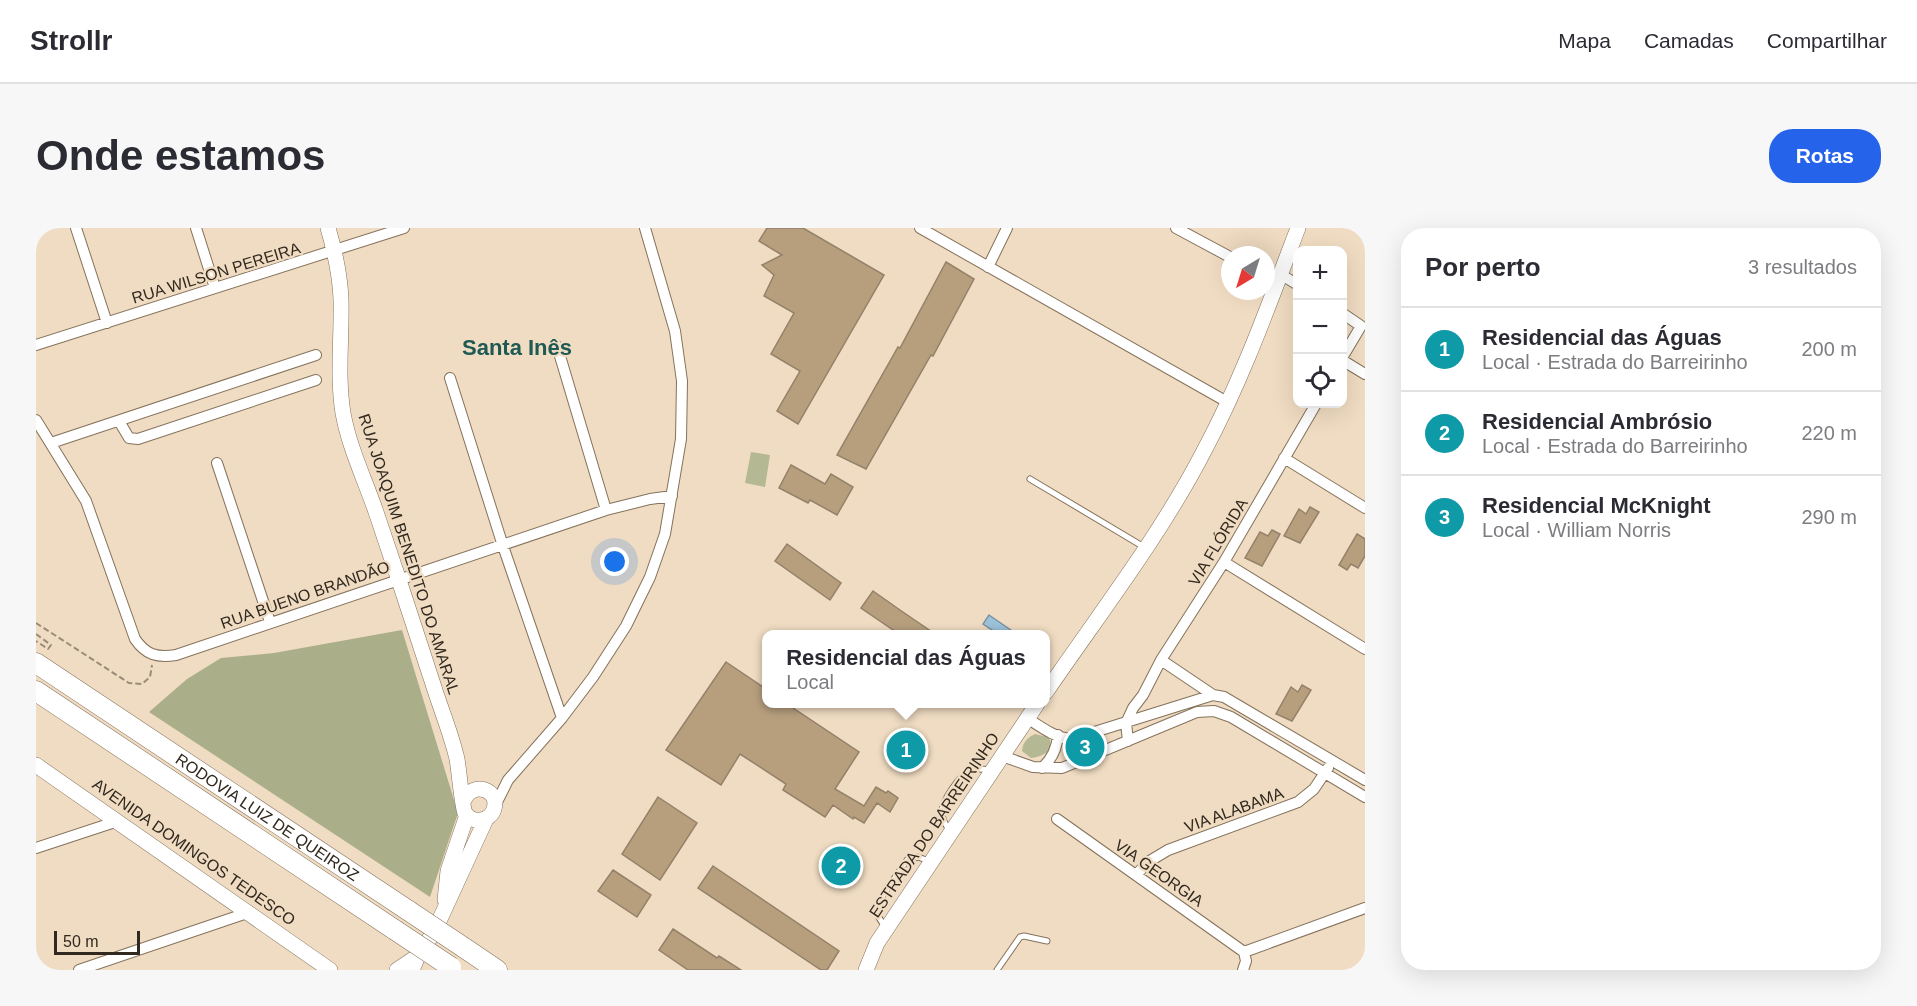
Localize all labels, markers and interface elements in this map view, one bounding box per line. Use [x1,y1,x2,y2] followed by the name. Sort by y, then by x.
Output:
[30,25,112,56] text: Strollr
[1558,29,1611,52] text: Mapa
[1644,29,1734,52] text: Camadas
[1767,29,1887,52] text: Compartilhar
[1769,129,1881,183] button: Rotas
[36,132,325,179] text: Onde estamos
[130,239,303,307] street label: RUA WILSON PEREIRA
[1221,246,1275,300] north arrow
[1293,246,1347,408] map controls
[1293,246,1347,300] button: +
[1425,252,1541,282] text: Por perto
[1748,256,1857,278] text: 3 resultados
[1293,300,1347,354] button: −
[1482,325,1722,350] text: Residencial das Águas
[462,335,572,360] district label: Santa Inês
[1439,338,1450,360] text: 1
[1801,338,1857,360] text: 200 m
[1482,351,1748,373] text: Local · Estrada do Barreirinho
[1293,354,1347,408] button: locate
[1482,409,1712,434] text: Residencial Ambrósio
[355,412,463,697] street label: RUA JOAQUIM BENEDITO DO AMARAL
[1439,422,1450,444] text: 2
[1801,422,1857,444] text: 220 m
[1482,435,1748,457] text: Local · Estrada do Barreirinho
[1482,493,1711,518] text: Residencial McKnight
[1184,495,1251,589] street label: VIA FLÓRIDA
[1439,506,1450,528] text: 3
[1801,506,1857,528] text: 290 m
[1482,519,1671,541] text: Local · William Norris
[600,547,629,576] your location
[218,556,392,632] street label: RUA BUENO BRANDÃO
[762,630,1050,708] popup
[786,645,1026,670] text: Residencial das Águas
[786,671,834,693] text: Local
[1066,724,1104,770] pin: 3
[886,728,926,772] pin: 1
[866,730,1002,920] street label: ESTRADA DO BARREIRINHO
[173,750,362,884] street label: RODOVIA LUIZ DE QUEIROZ
[90,775,298,929] street label: AVENIDA DOMINGOS TEDESCO
[1182,784,1286,836] street label: VIA ALABAMA
[1112,836,1207,910] street label: VIA GEORGIA
[822,844,860,888] pin: 2
[54,928,140,956] scale bar
[63,933,99,950] text: 50 m

